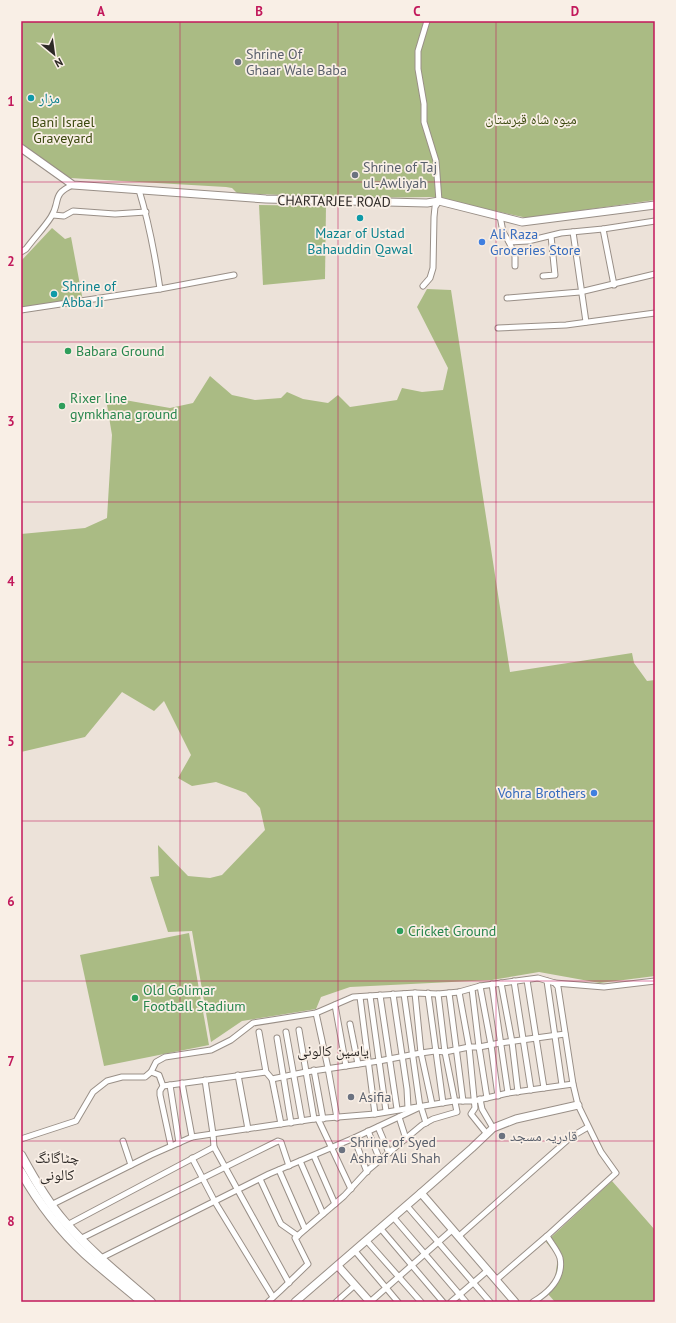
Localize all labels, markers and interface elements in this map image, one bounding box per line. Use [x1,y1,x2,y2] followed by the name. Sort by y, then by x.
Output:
[97,3,105,20] text: A
[255,3,263,20] text: B
[413,3,421,20] text: C
[571,3,579,20] text: D
[34,34,74,74] north arrow
[246,45,347,79] place label: Shrine Of Ghaar Wale Baba
[52,55,65,71] text: N
[233,57,243,67] marker: Shrine Of Ghaar Wale Baba
[38,89,60,107] place label: مزار
[7,93,15,110] text: 1
[26,93,36,103] marker: مزار
[485,110,577,128] park label: میوہ شاہ قبرستان
[31,113,95,147] park label: Bani Israel Graveyard
[363,158,437,192] place label: Shrine of Taj ul-Awliyah
[350,170,360,180] marker: Shrine of Taj ul-Awliyah
[277,191,391,211] street label: CHARTARJEE ROAD
[355,213,365,223] marker: Mazar of Ustad Bahauddin Qawal
[307,224,413,258] place label: Mazar of Ustad Bahauddin Qawal
[490,225,581,259] place label: Ali Raza Groceries Store
[477,237,487,247] marker: Ali Raza Groceries Store
[7,253,15,270] text: 2
[62,277,116,311] place label: Shrine of Abba Ji
[49,289,59,299] marker: Shrine of Abba Ji
[76,342,165,360] place label: Babara Ground
[63,346,73,356] marker: Babara Ground
[70,389,178,423] place label: Rixer line gymkhana ground
[57,401,67,411] marker: Rixer line gymkhana ground
[7,413,15,430] text: 3
[7,573,15,590] text: 4
[7,733,15,750] text: 5
[497,784,586,802] place label: Vohra Brothers
[589,788,599,798] marker: Vohra Brothers
[7,893,15,910] text: 6
[408,922,496,940] place label: Cricket Ground
[395,926,405,936] marker: Cricket Ground
[143,981,246,1015] place label: Old Golimar Football Stadium
[130,993,140,1003] marker: Old Golimar Football Stadium
[297,1041,369,1061] district label: یاسین کالونی
[7,1053,15,1070] text: 7
[359,1088,391,1106] place label: Asifia
[346,1092,356,1102] marker: Asifia
[510,1127,577,1145] place label: قادریہ مسجد
[497,1131,507,1141] marker: قادریہ مسجد
[350,1133,441,1167] place label: Shrine of Syed Ashraf Ali Shah
[337,1145,347,1155] marker: Shrine of Syed Ashraf Ali Shah
[35,1148,80,1185] district label: چٹاگانگ کالونی
[7,1213,15,1230] text: 8

